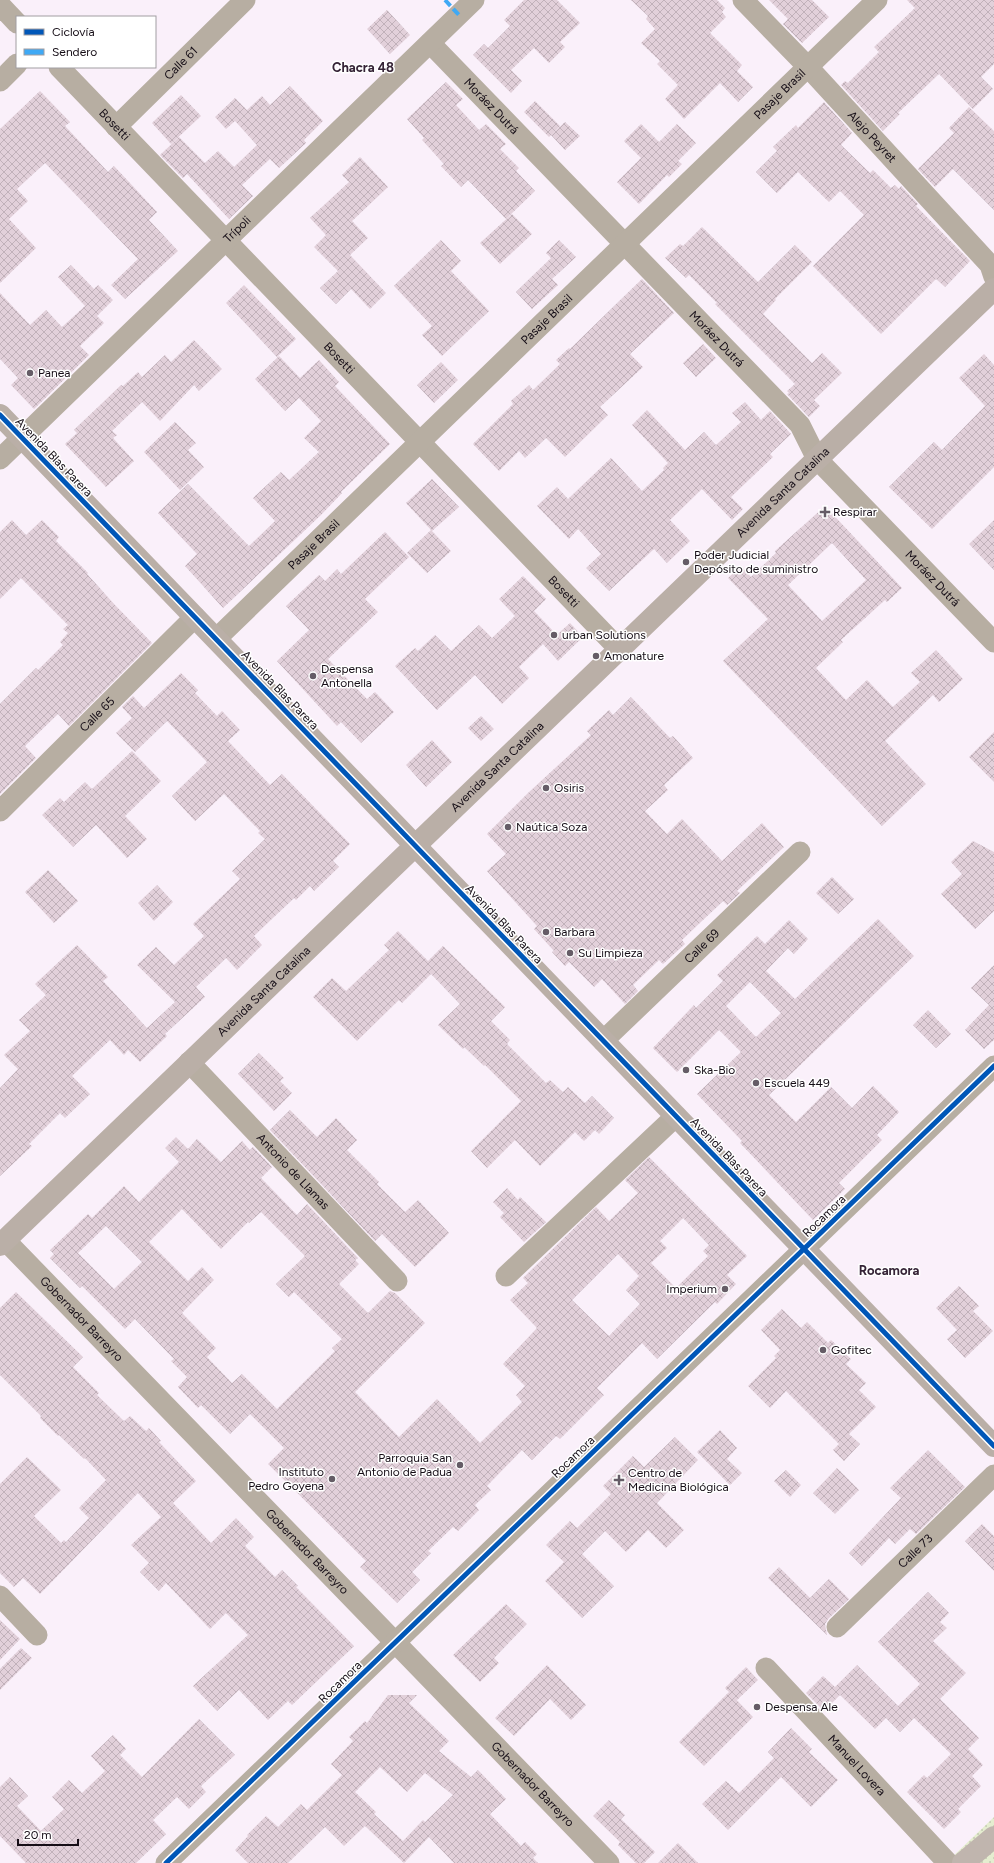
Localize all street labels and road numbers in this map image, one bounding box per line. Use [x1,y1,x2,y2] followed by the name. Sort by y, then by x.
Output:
[161,44,200,83] street label: Calle 61
[751,66,808,122] street label: Pasaje Brasil
[461,75,521,137] street label: Moráez Dutrá
[96,106,133,143] street label: Bosetti
[845,108,900,166] street label: Alejo Peyret
[221,213,254,246] street label: Trípoli
[518,291,575,347] street label: Pasaje Brasil
[686,308,747,370] street label: Moráez Dutrá
[321,339,357,377] street label: Bosetti
[13,415,95,499] street label: Avenida Blas Parera
[733,444,832,540] street label: Avenida Santa Catalina
[285,517,342,572] street label: Pasaje Brasil
[902,548,963,609] street label: Moráez Dutrá
[545,573,582,610] street label: Bosetti
[239,648,321,732] street label: Avenida Blas Parera
[77,694,117,735] street label: Calle 65
[448,719,547,815] street label: Avenida Santa Catalina
[463,882,545,966] street label: Avenida Blas Parera
[681,926,722,966] street label: Calle 69
[214,943,313,1039] street label: Avenida Santa Catalina
[688,1115,770,1199] street label: Avenida Blas Parera
[254,1131,333,1213] street label: Antonio de Llamas
[800,1192,848,1240] street label: Rocamora
[37,1274,126,1364] street label: Gobernador Barreyro
[549,1433,597,1481] street label: Rocamora
[263,1506,351,1597] street label: Gobernador Barreyro
[895,1531,935,1571] street label: Calle 73
[316,1658,364,1706] street label: Rocamora
[825,1732,888,1798] street label: Manuel Lovera
[488,1739,577,1830] street label: Gobernador Barreyro

